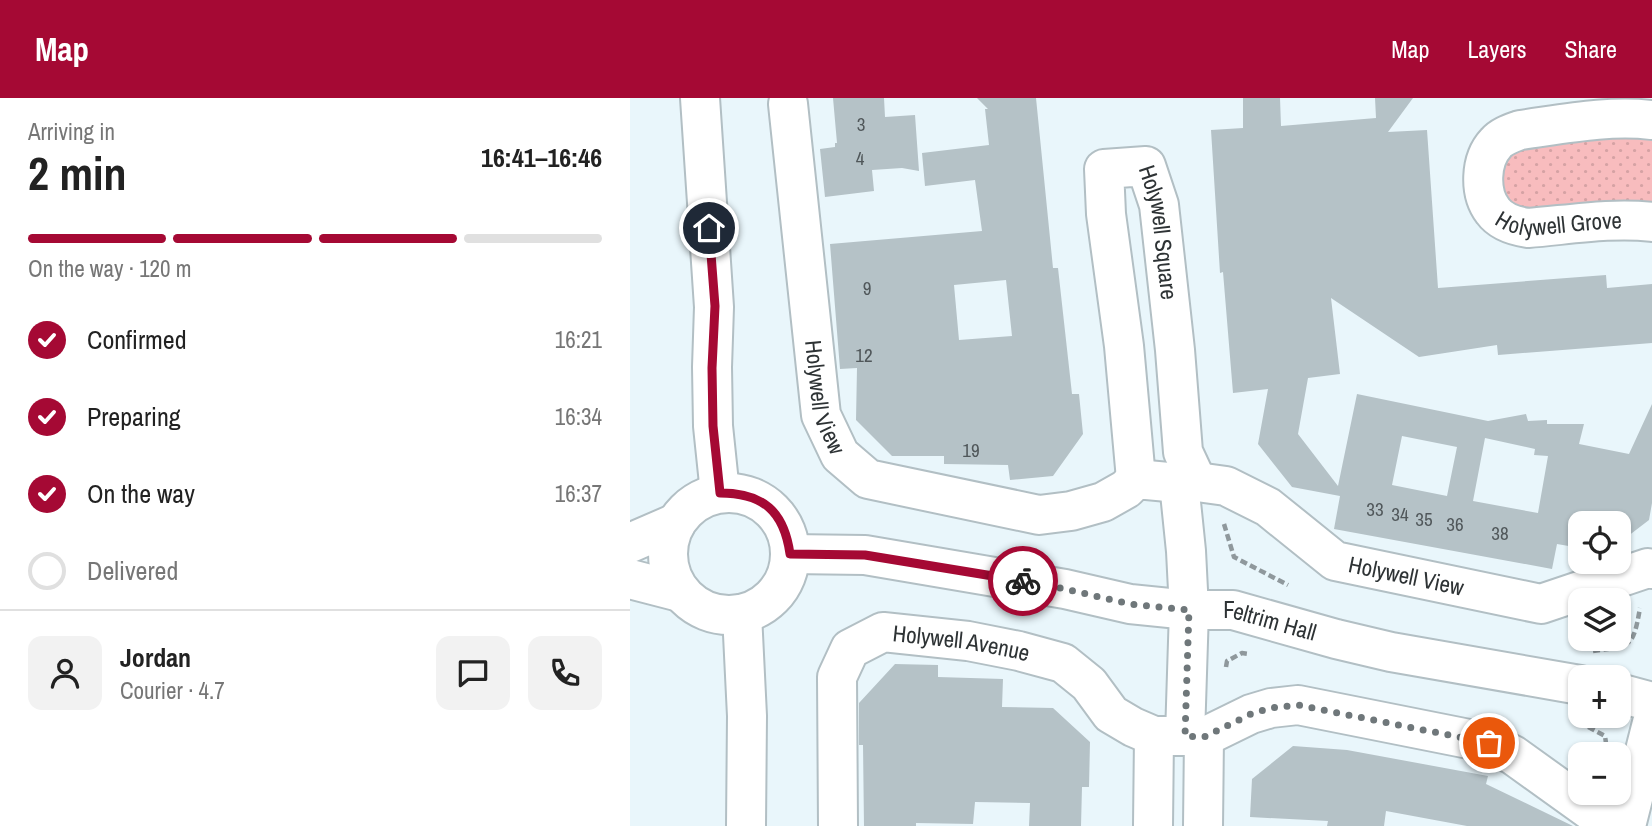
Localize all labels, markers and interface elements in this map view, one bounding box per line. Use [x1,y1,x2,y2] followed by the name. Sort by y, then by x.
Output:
[35,27,89,71] text: Map
[1391,33,1429,65] text: Map
[1467,33,1526,65] text: Layers
[1564,33,1617,65] text: Share
[857,111,865,137] house number: 3
[28,116,115,147] text: Arriving in
[481,140,602,175] text: 16:41–16:46
[28,142,127,204] text: 2 min
[856,145,865,171] house number: 4
[1132,161,1185,301] street label: Holywell Square
[679,198,739,258] pin
[1490,203,1622,243] street label: Holywell Grove
[690,209,728,247] icon: home
[28,253,192,284] text: On the way · 120 m
[863,275,871,301] house number: 9
[28,321,66,359] icon: check
[87,322,187,357] text: Confirmed
[555,324,602,355] text: 16:21
[798,338,854,460] street label: Holywell View
[855,342,873,368] house number: 12
[28,398,66,436] icon: check
[87,399,181,434] text: Preparing
[555,401,602,432] text: 16:34
[962,437,980,463] house number: 19
[28,475,66,513] icon: check
[87,476,195,511] text: On the way
[555,478,602,509] text: 16:37
[1366,496,1384,522] house number: 33
[1391,501,1409,527] house number: 34
[1415,506,1433,532] house number: 35
[1446,511,1464,537] house number: 36
[1568,511,1631,805] map controls
[1568,511,1631,574] button: locate
[1491,520,1509,546] house number: 38
[988,546,1058,616] courier
[1346,548,1467,603] street label: Holywell View
[87,553,178,588] text: Delivered
[1004,562,1042,600] icon: bike
[1568,588,1631,651] button: layers
[1223,594,1320,648] street label: Feltrim Hall
[891,617,1033,668] street label: Holywell Avenue
[28,636,102,710] button: person
[436,636,510,710] button: chat
[528,636,602,710] button: phone
[120,640,191,675] text: Jordan
[1568,665,1631,728] button: +
[120,675,225,706] text: Courier · 4.7
[1459,713,1519,773] pin
[1470,724,1508,762] icon: bag
[1568,742,1631,805] button: −

